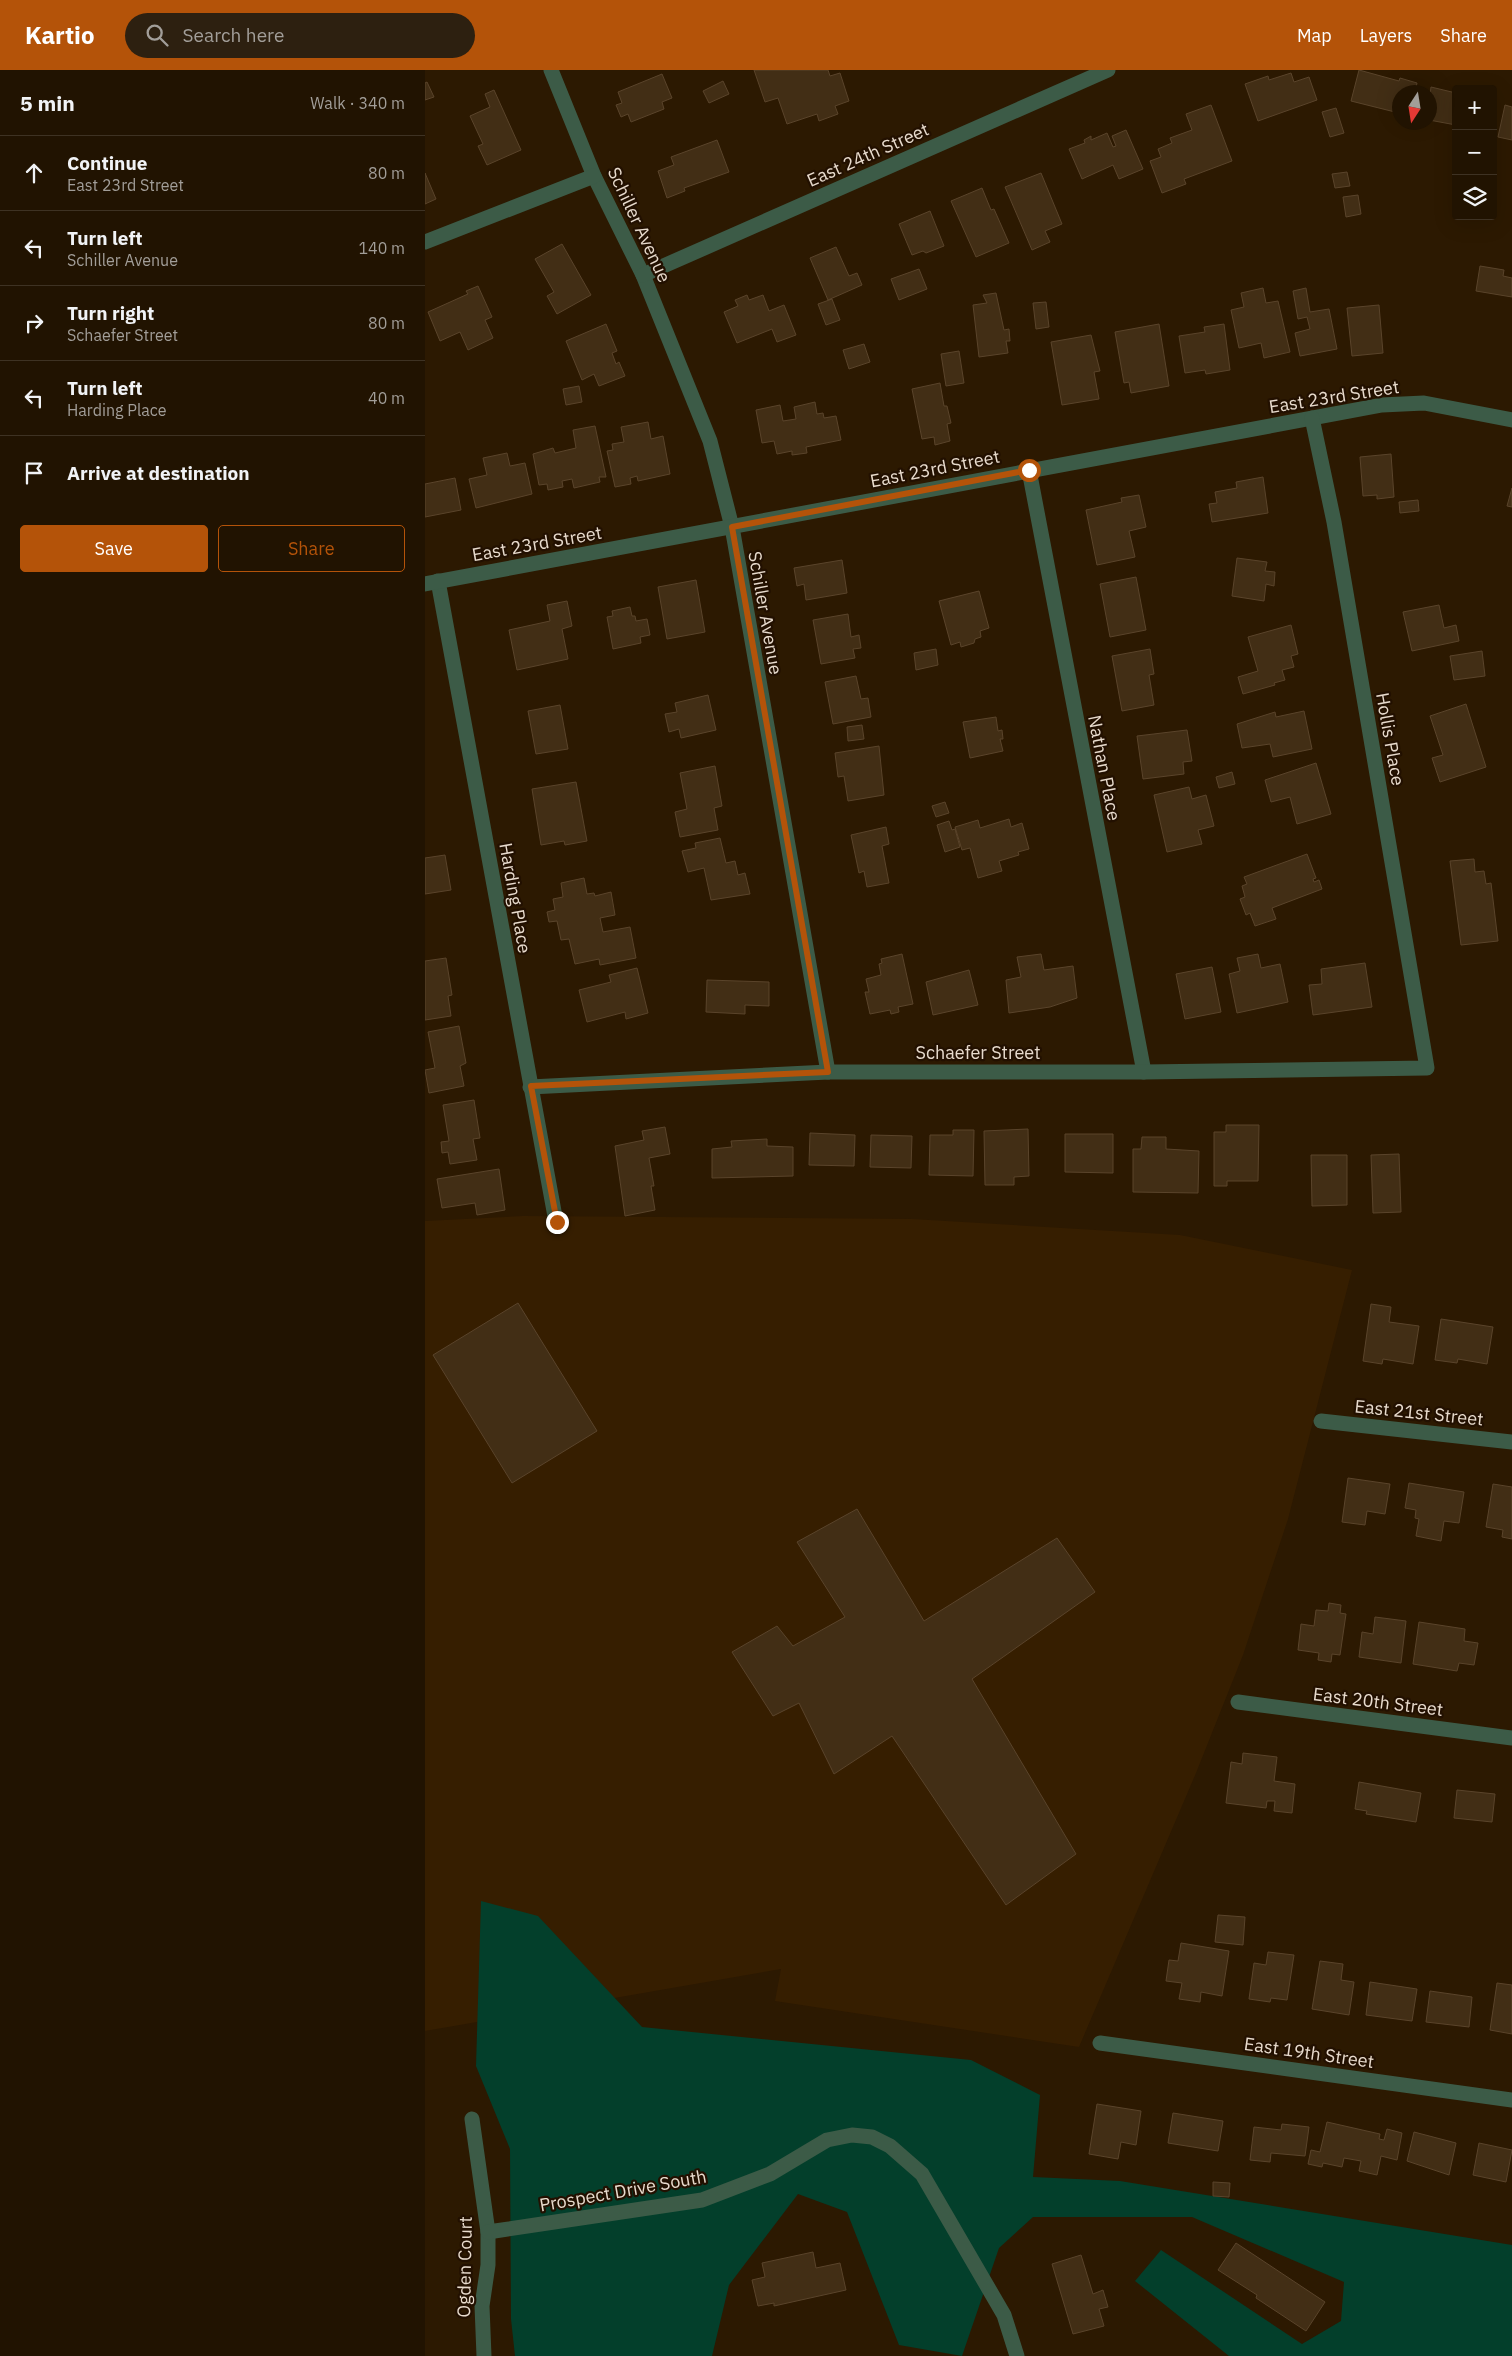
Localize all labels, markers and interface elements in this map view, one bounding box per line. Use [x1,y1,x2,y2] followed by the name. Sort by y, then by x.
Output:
[125,13,475,58] search box
[25,19,95,51] text: Kartio
[143,21,171,49] icon: search
[183,23,284,47] text: Search here
[1297,24,1332,47] text: Map
[1360,24,1412,47] text: Layers
[1440,24,1487,47] text: Share
[1392,85,1437,130] north arrow
[1452,85,1497,220] map controls
[1452,85,1497,130] button: +
[20,89,75,117] text: 5 min
[310,93,405,113] text: Walk · 340 m
[803,117,932,192] street label: East 24th Street
[1452,130,1497,175] button: −
[67,151,147,175] text: Continue
[20,159,48,187] icon: ahead
[368,163,405,183] text: 80 m
[603,163,676,286] street label: Schiller Avenue
[67,175,184,195] text: East 23rd Street
[1452,175,1497,220] button: layers
[67,226,143,250] text: Turn left
[20,234,48,262] icon: left
[358,238,405,258] text: 140 m
[67,250,178,270] text: Schiller Avenue
[67,301,154,325] text: Turn right
[20,309,48,337] icon: right
[368,313,405,333] text: 80 m
[67,325,178,345] text: Schaefer Street
[1267,375,1401,418] street label: East 23rd Street
[67,376,143,400] text: Turn left
[20,384,48,412] icon: left
[368,388,405,408] text: 40 m
[67,400,167,420] text: Harding Place
[868,445,1002,492] street label: East 23rd Street
[20,459,48,487] icon: arrive
[1018,459,1041,482] route start
[67,461,250,485] text: Arrive at destination
[470,521,604,566] street label: East 23rd Street
[20,525,208,572] button: Save
[218,525,405,572] button: Share
[743,549,788,676] street label: Schiller Avenue
[1371,690,1410,787] street label: Hollis Place
[1083,713,1126,823] street label: Nathan Place
[494,841,537,955] street label: Harding Place
[915,1041,1041,1064] street label: Schaefer Street
[546,1211,569,1234] route end
[1353,1394,1485,1431] street label: East 21st Street
[1312,1682,1445,1721] street label: East 20th Street
[1243,2032,1376,2073] street label: East 19th Street
[538,2164,708,2217] street label: Prospect Drive South
[452,2216,477,2318] street label: Ogden Court

